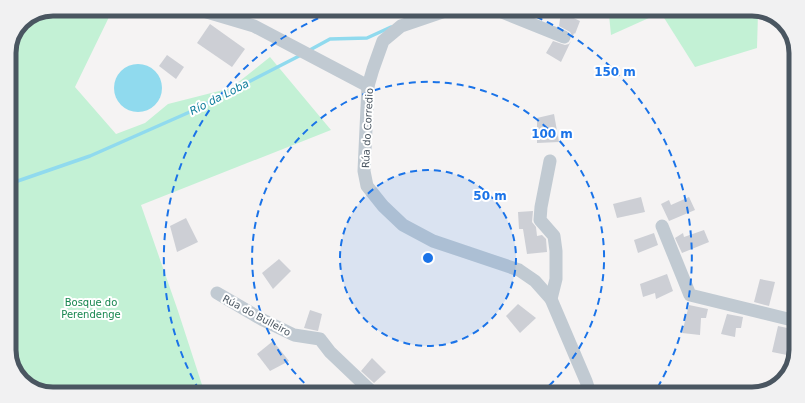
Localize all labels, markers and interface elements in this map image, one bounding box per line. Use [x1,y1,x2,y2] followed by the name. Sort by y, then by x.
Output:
[594,65,636,79] text: 150 m
[187,77,251,118] water label: Río da Loba
[360,88,375,168] street label: Rúa do Corredio
[531,127,573,141] text: 100 m
[473,189,507,203] text: 50 m
[421,251,435,265] centre of rings
[221,293,293,338] street label: Rúa do Bulleiro
[61,297,121,320] park label: Bosque do Perendenge

